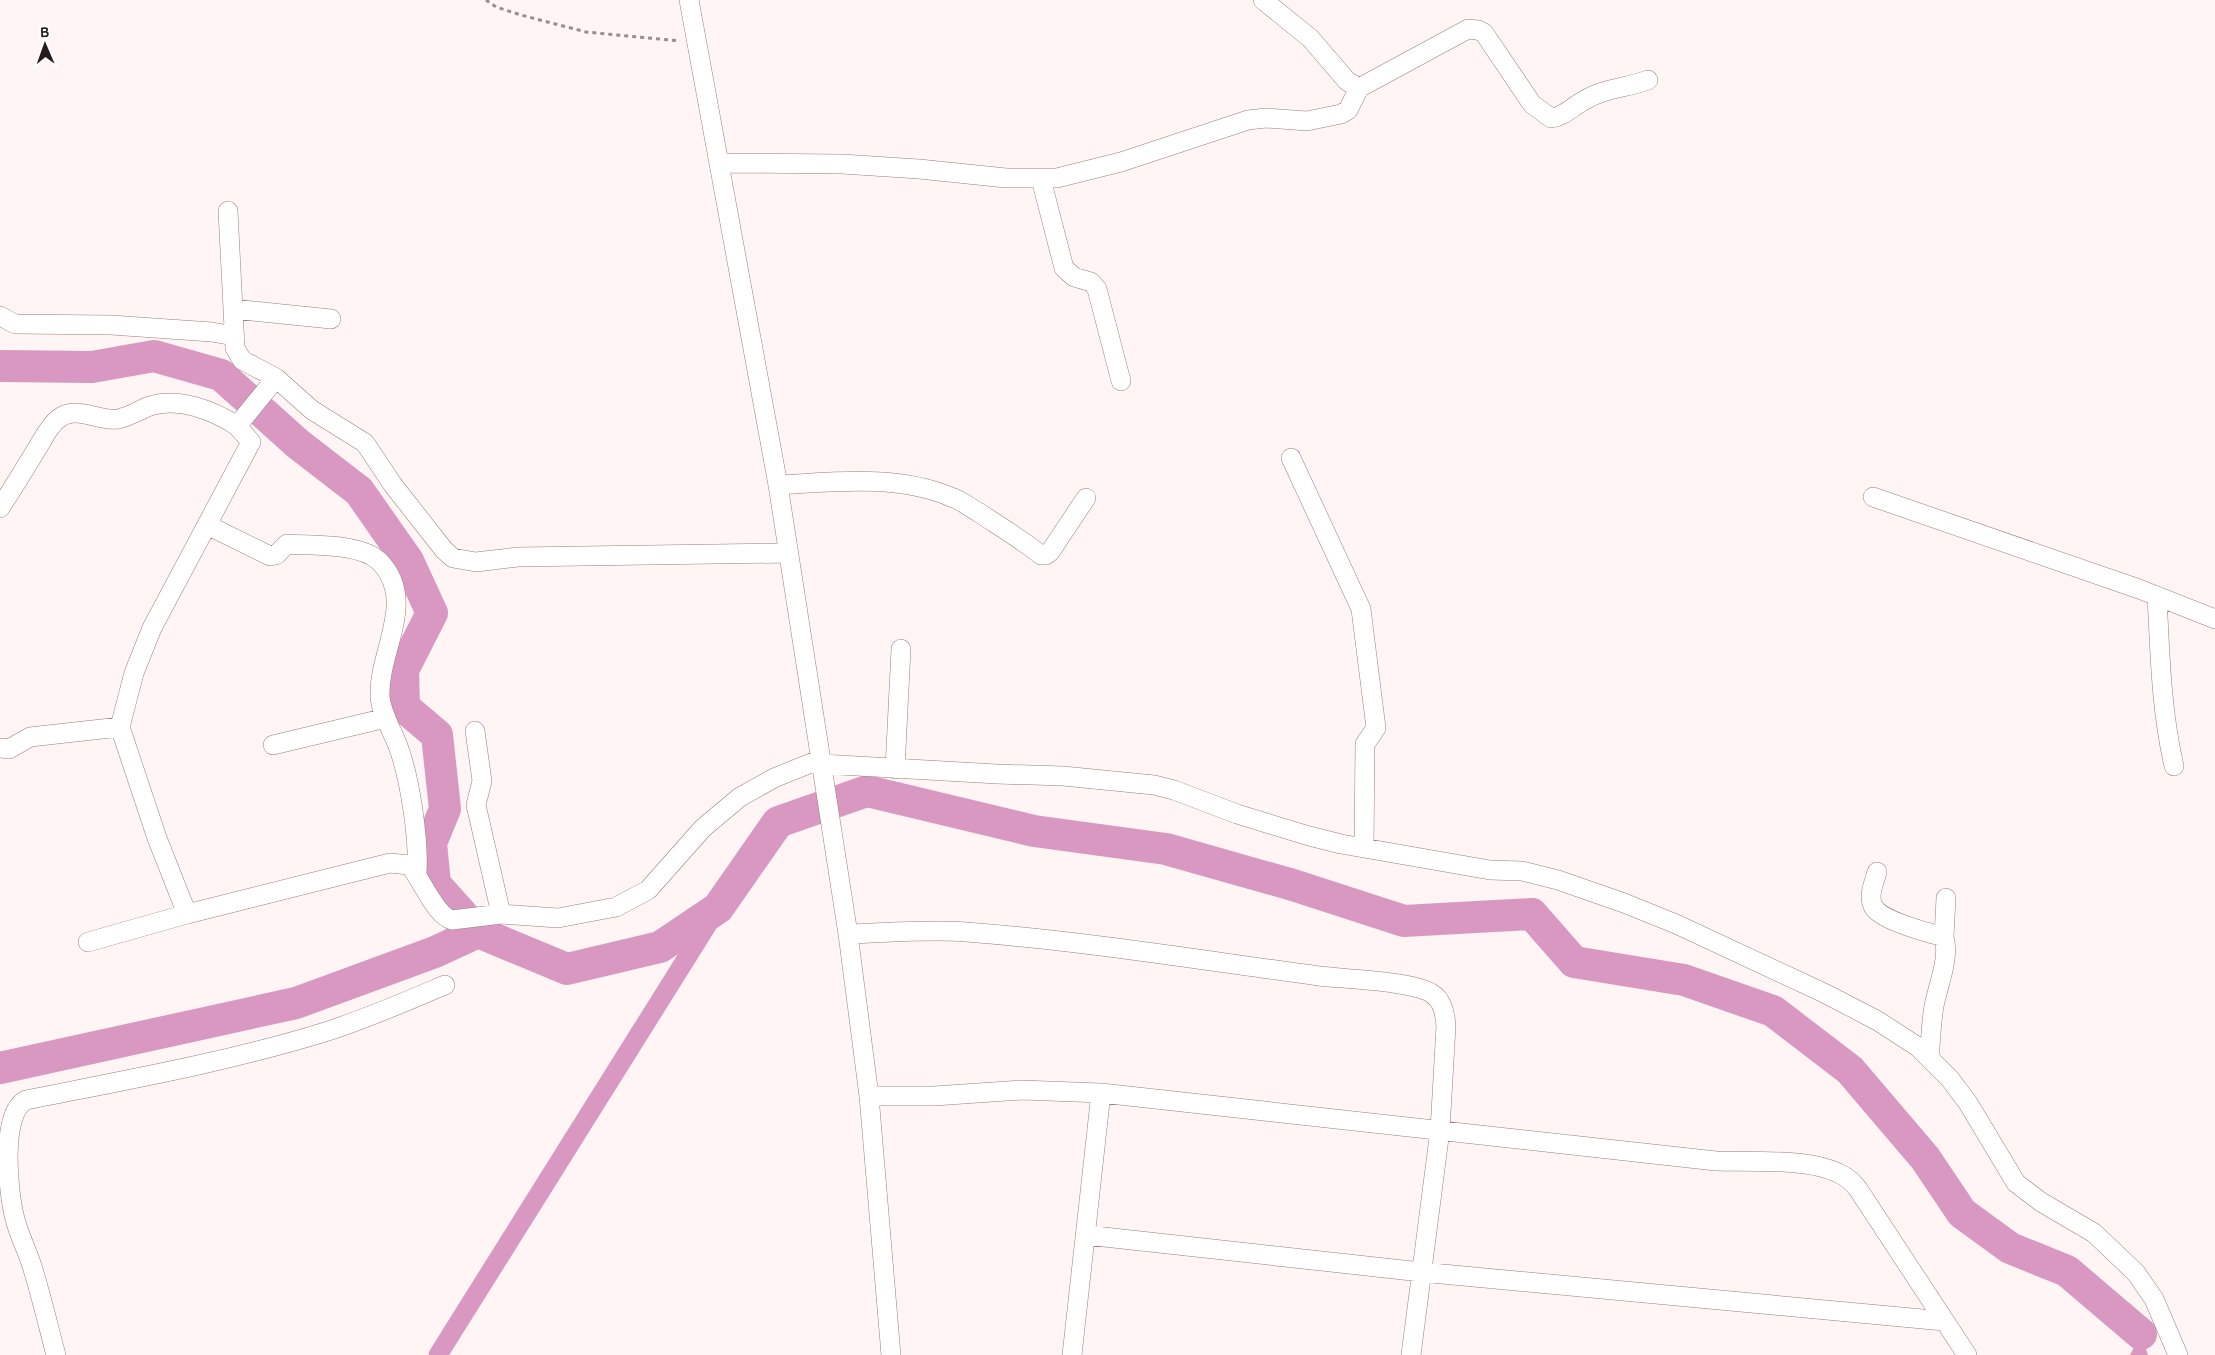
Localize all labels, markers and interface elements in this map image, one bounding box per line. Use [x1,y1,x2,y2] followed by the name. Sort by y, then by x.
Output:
[20,20,70,70] north arrow
[40,23,49,41] text: B

